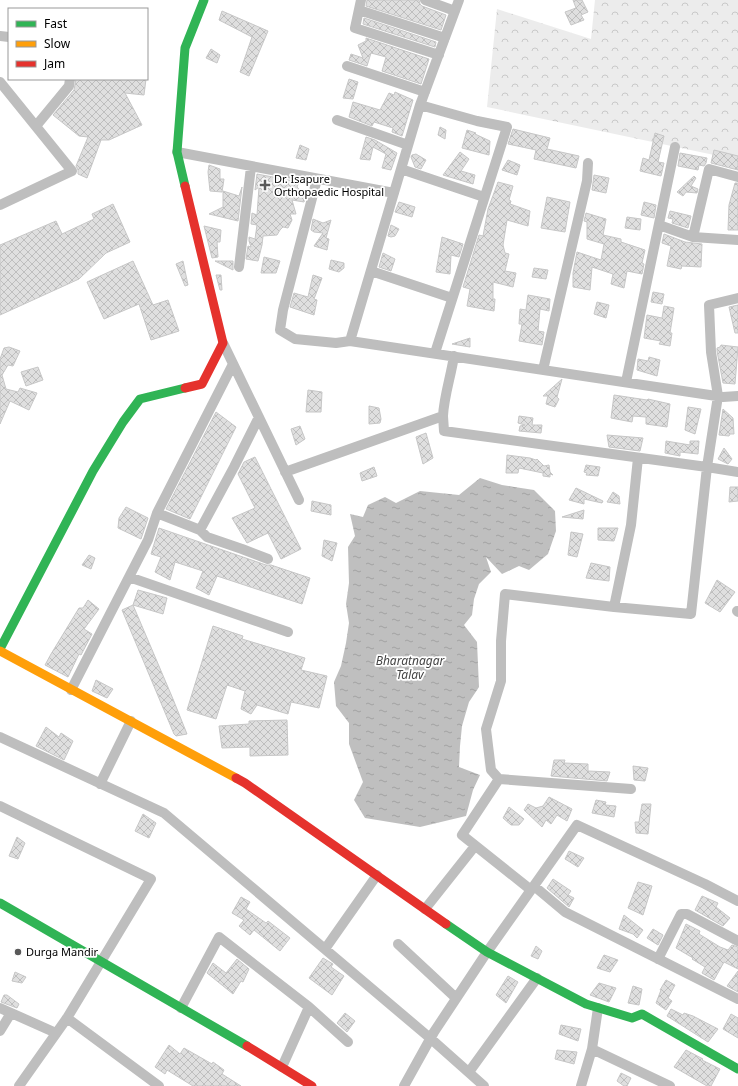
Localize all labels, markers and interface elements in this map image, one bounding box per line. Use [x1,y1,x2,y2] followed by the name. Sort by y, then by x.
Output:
[8,8,148,80] legend
[44,15,68,32] text: Fast
[44,35,71,52] text: Slow
[43,55,65,72] text: Jam
[274,171,384,199] place label: Dr. Isapure Orthopaedic Hospital
[259,179,271,191] marker: Dr. Isapure Orthopaedic Hospital
[376,652,446,683] water label: Bharatnagar Talav
[26,944,99,959] place label: Durga Mandir
[13,947,23,957] marker: Durga Mandir

